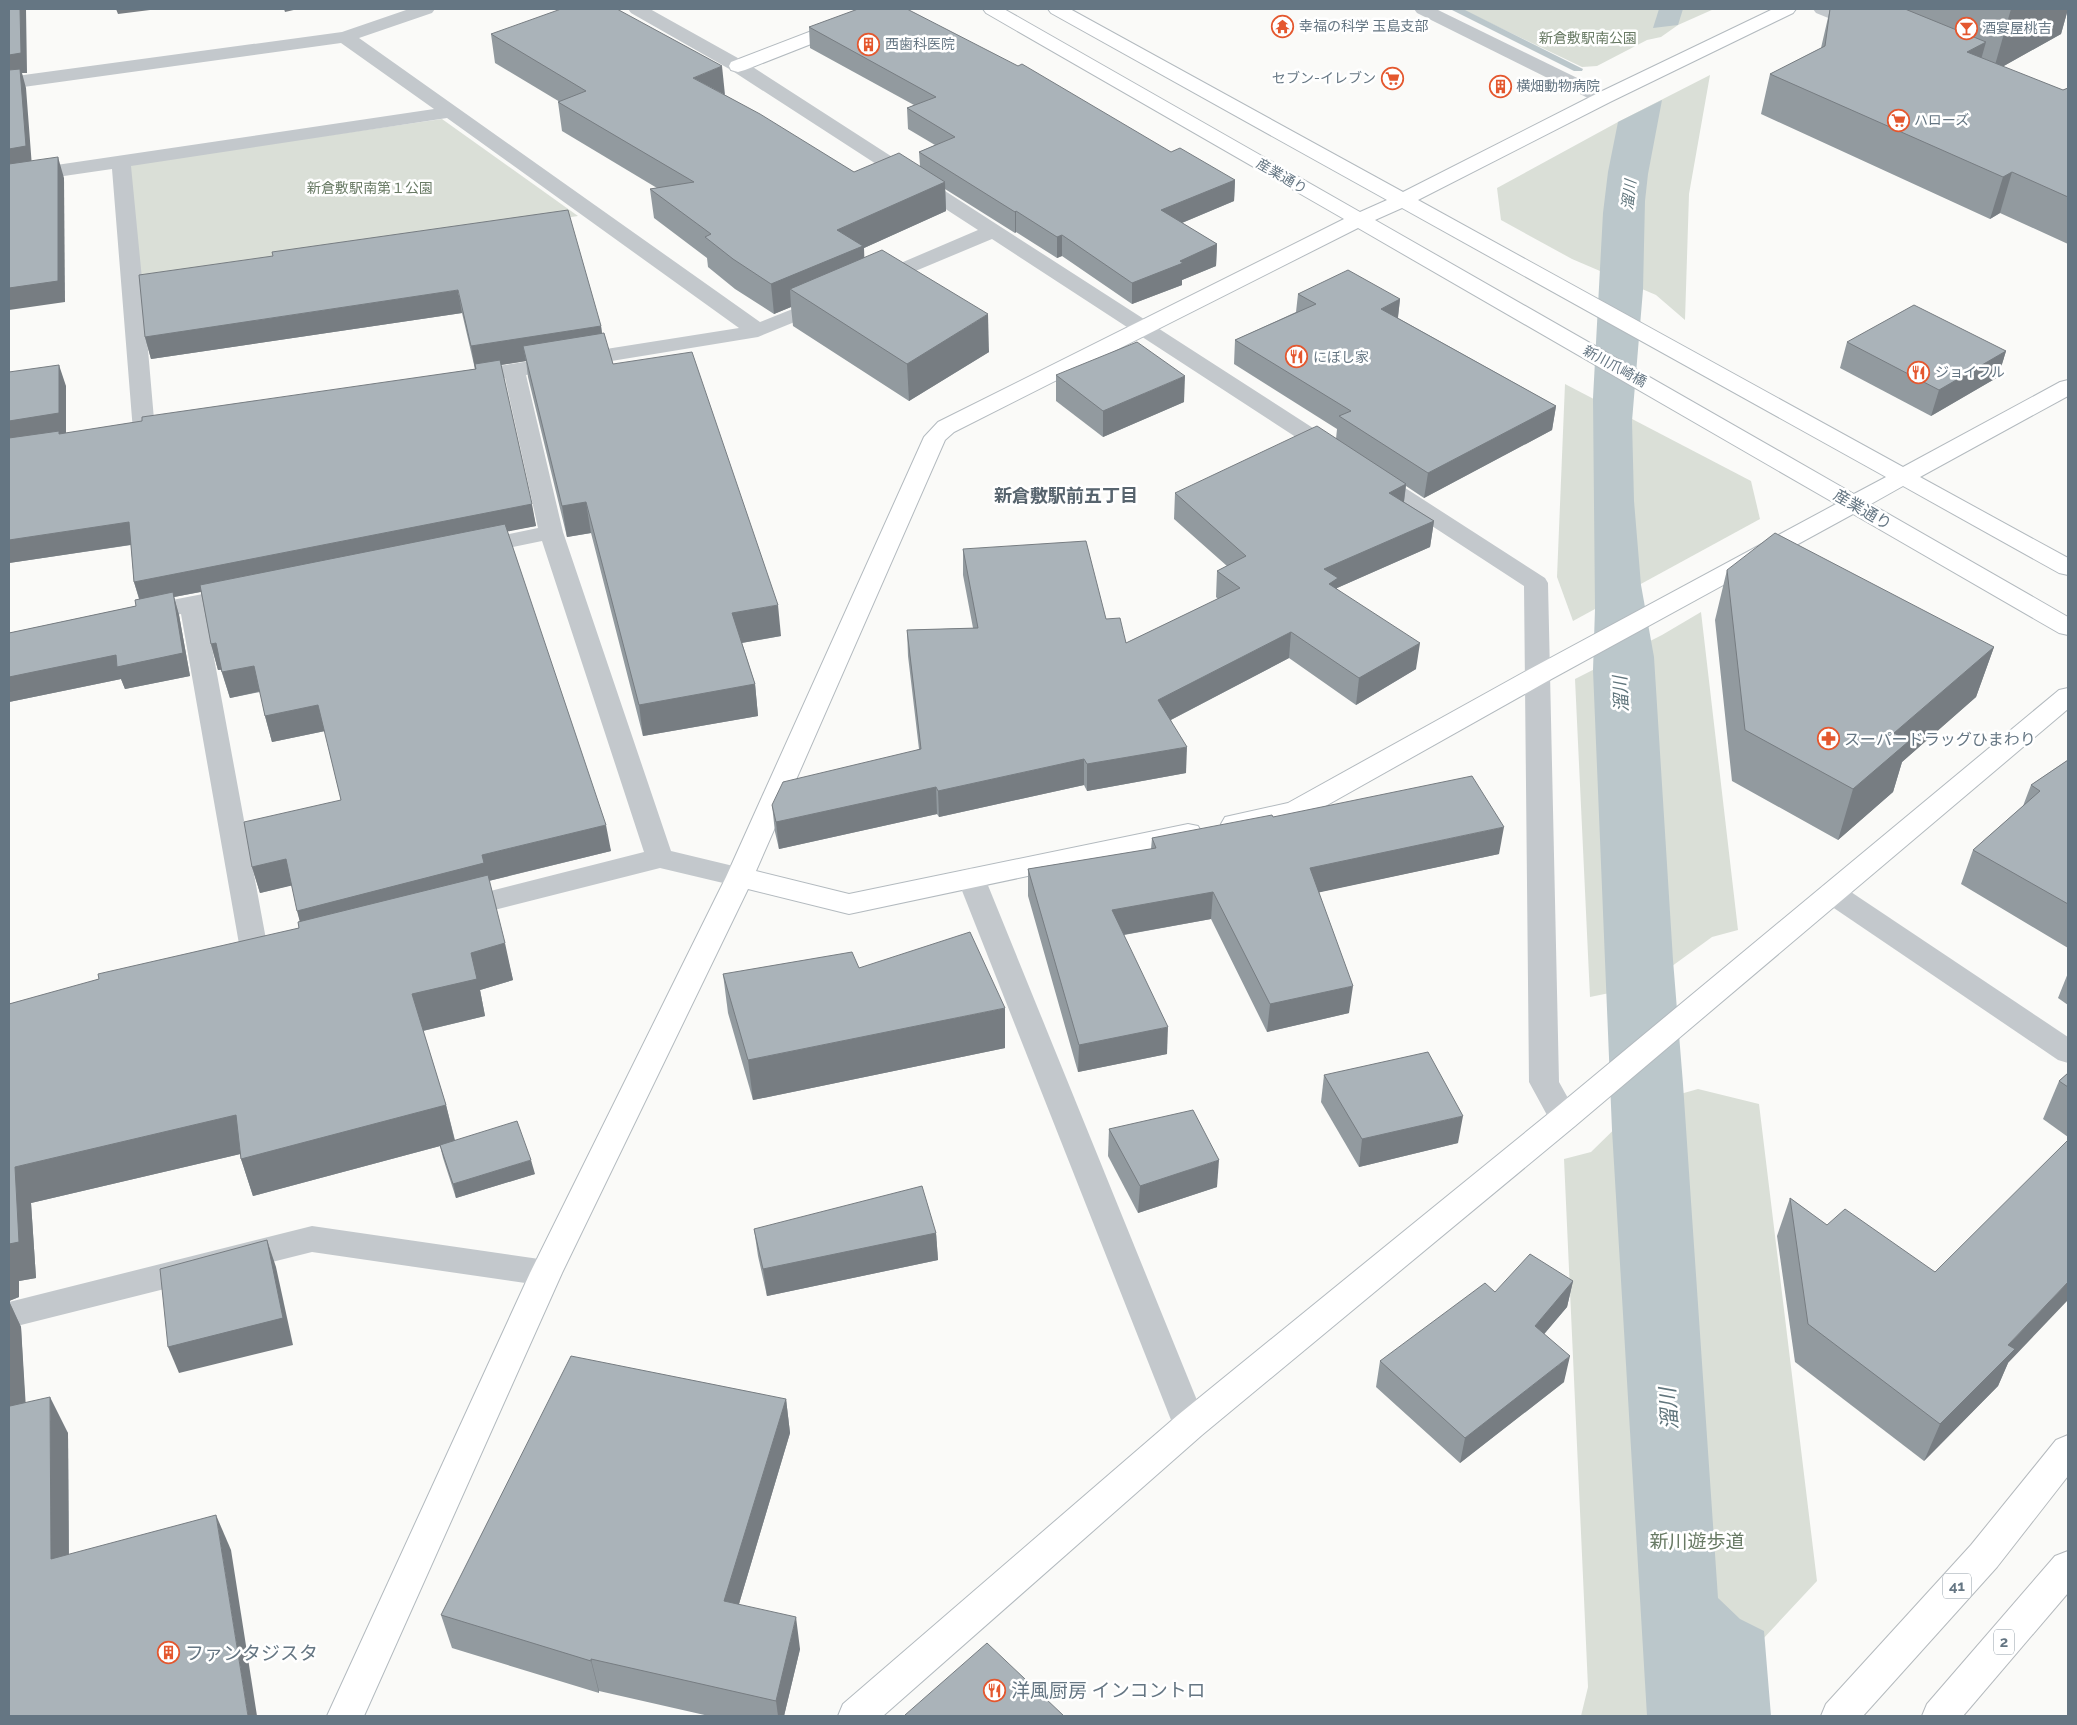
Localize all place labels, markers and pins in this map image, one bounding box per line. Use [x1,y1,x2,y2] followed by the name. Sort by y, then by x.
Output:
[1271,14,1295,38] temple icon: 幸福の科学 玉島支部
[1954,16,1978,40] bar icon: 酒宴屋桃吉
[1299,18,1429,34] place label: 幸福の科学 玉島支部
[1982,20,2052,36] place label: 酒宴屋桃吉
[857,32,881,56] building icon: 西歯科医院
[885,36,955,52] place label: 西歯科医院
[1380,66,1404,90] supermarket icon: セブン-イレブン
[1272,70,1376,86] place label: セブン-イレブン
[1488,74,1512,98] building icon: 横畑動物病院
[1516,78,1600,94] place label: 横畑動物病院
[1886,108,1910,132] supermarket icon: ハローズ
[1914,112,1969,128] place label: ハローズ
[1285,345,1309,369] restaurant icon: にぼし家
[1313,349,1369,365] place label: にぼし家
[1907,360,1931,384] restaurant icon: ジョイフル
[1935,364,2005,380] place label: ジョイフル
[1816,727,1840,751] pharmacy icon: スーパードラッグひまわり
[1844,730,2036,749] place label: スーパードラッグひまわり
[157,1641,181,1665] building icon: ファンタジスタ
[185,1642,318,1664] place label: ファンタジスタ
[983,1678,1007,1702] restaurant icon: 洋風厨房 インコントロ
[1011,1679,1206,1701] place label: 洋風厨房 インコントロ

